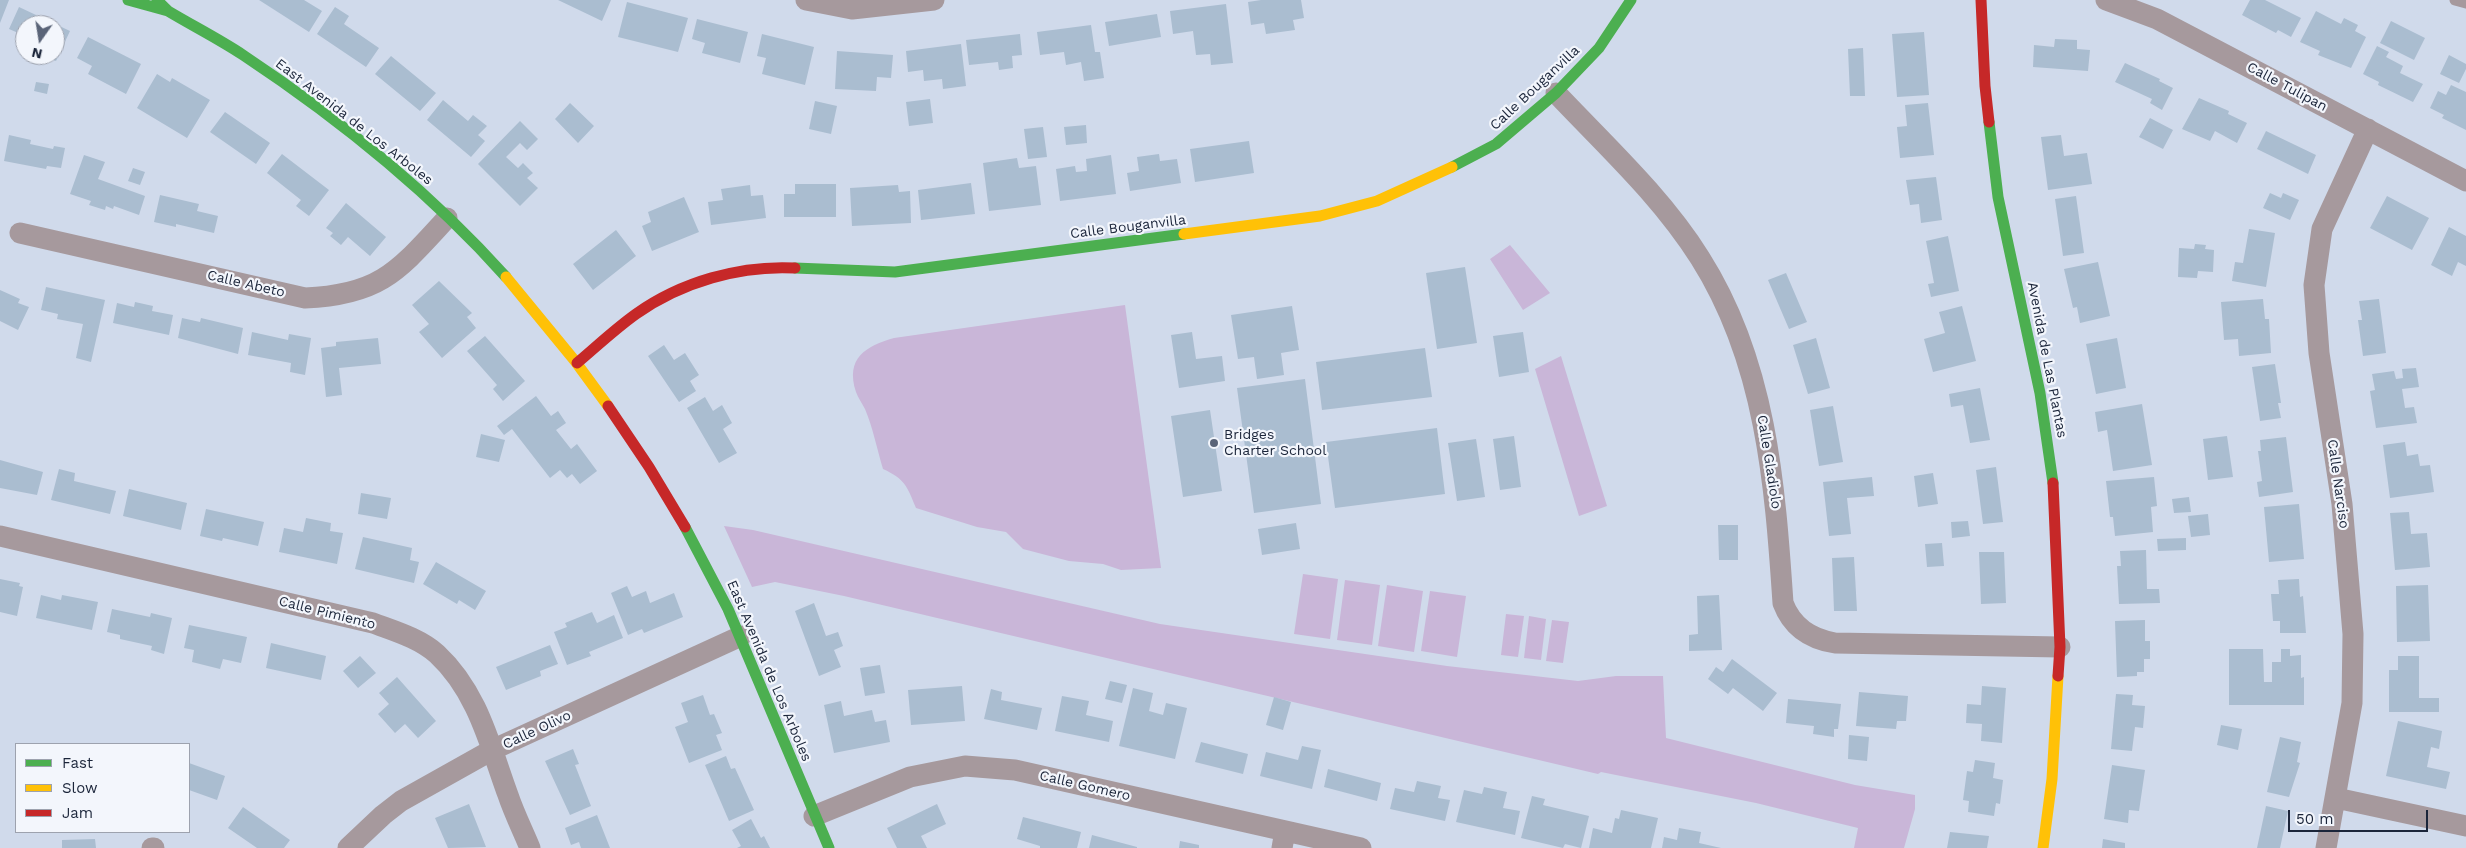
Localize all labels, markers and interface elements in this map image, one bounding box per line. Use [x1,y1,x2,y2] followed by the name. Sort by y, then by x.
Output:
[15,15,65,65] north arrow
[1487,42,1583,134] street label: Calle Bouganvilla
[30,45,44,63] text: N
[272,55,436,189] street label: East Avenida de Los Arboles
[2244,59,2330,115] street label: Calle Tulipan
[1069,212,1187,242] street label: Calle Bouganvilla
[206,267,286,301] street label: Calle Abeto
[2024,281,2070,439] street label: Avenida de Las Plantas
[1753,414,1785,510] street label: Calle Gladiolo
[1224,427,1326,460] place label: Bridges Charter School
[1208,437,1220,449] marker: Bridges Charter School
[2323,438,2353,530] street label: Calle Narciso
[723,578,815,764] street label: East Avenida de Los Arboles
[277,593,377,633] street label: Calle Pimiento
[500,707,574,753] street label: Calle Olivo
[15,743,190,833] legend
[62,754,93,772] text: Fast
[1038,767,1132,805] street label: Calle Gomero
[62,779,98,797] text: Slow
[2291,800,2431,832] scale bar
[62,804,93,822] text: Jam
[2296,810,2333,828] text: 50 m

